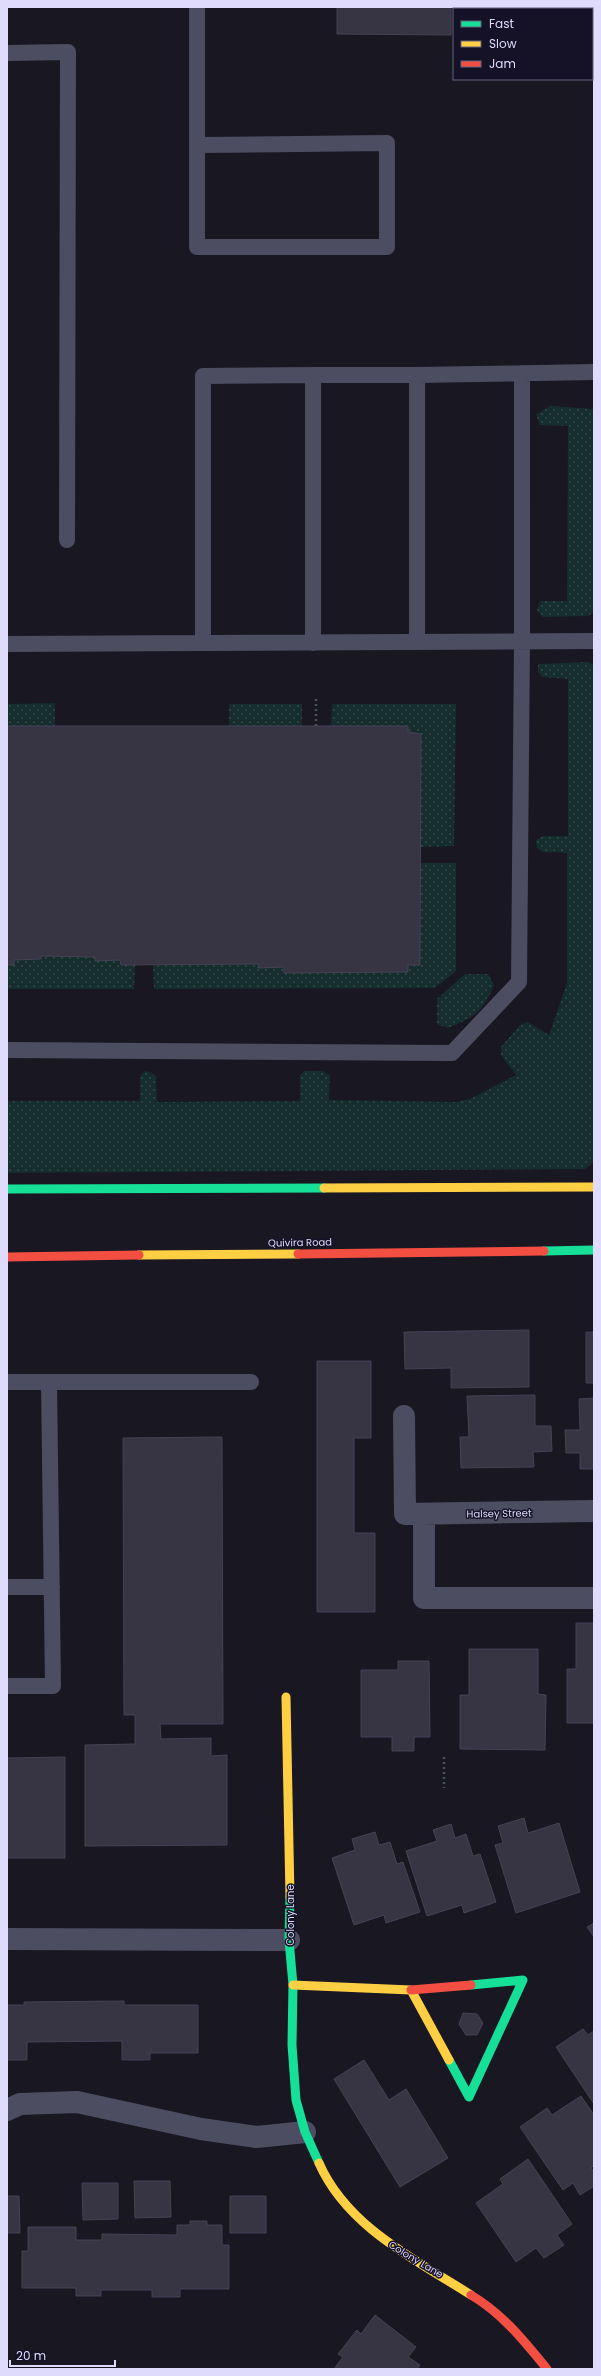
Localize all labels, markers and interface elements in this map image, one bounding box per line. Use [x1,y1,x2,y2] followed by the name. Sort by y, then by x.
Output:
[453,8,593,80] legend
[489,15,514,32] text: Fast
[489,35,517,52] text: Slow
[489,55,516,72] text: Jam
[268,1234,332,1251] street label: Quivira Road
[466,1505,532,1522] street label: Halsey Street
[283,1884,298,1946] street label: Colony Lane
[386,2237,446,2282] street label: Colony Lane
[10,2342,115,2368] scale bar
[16,2347,46,2364] text: 20 m

